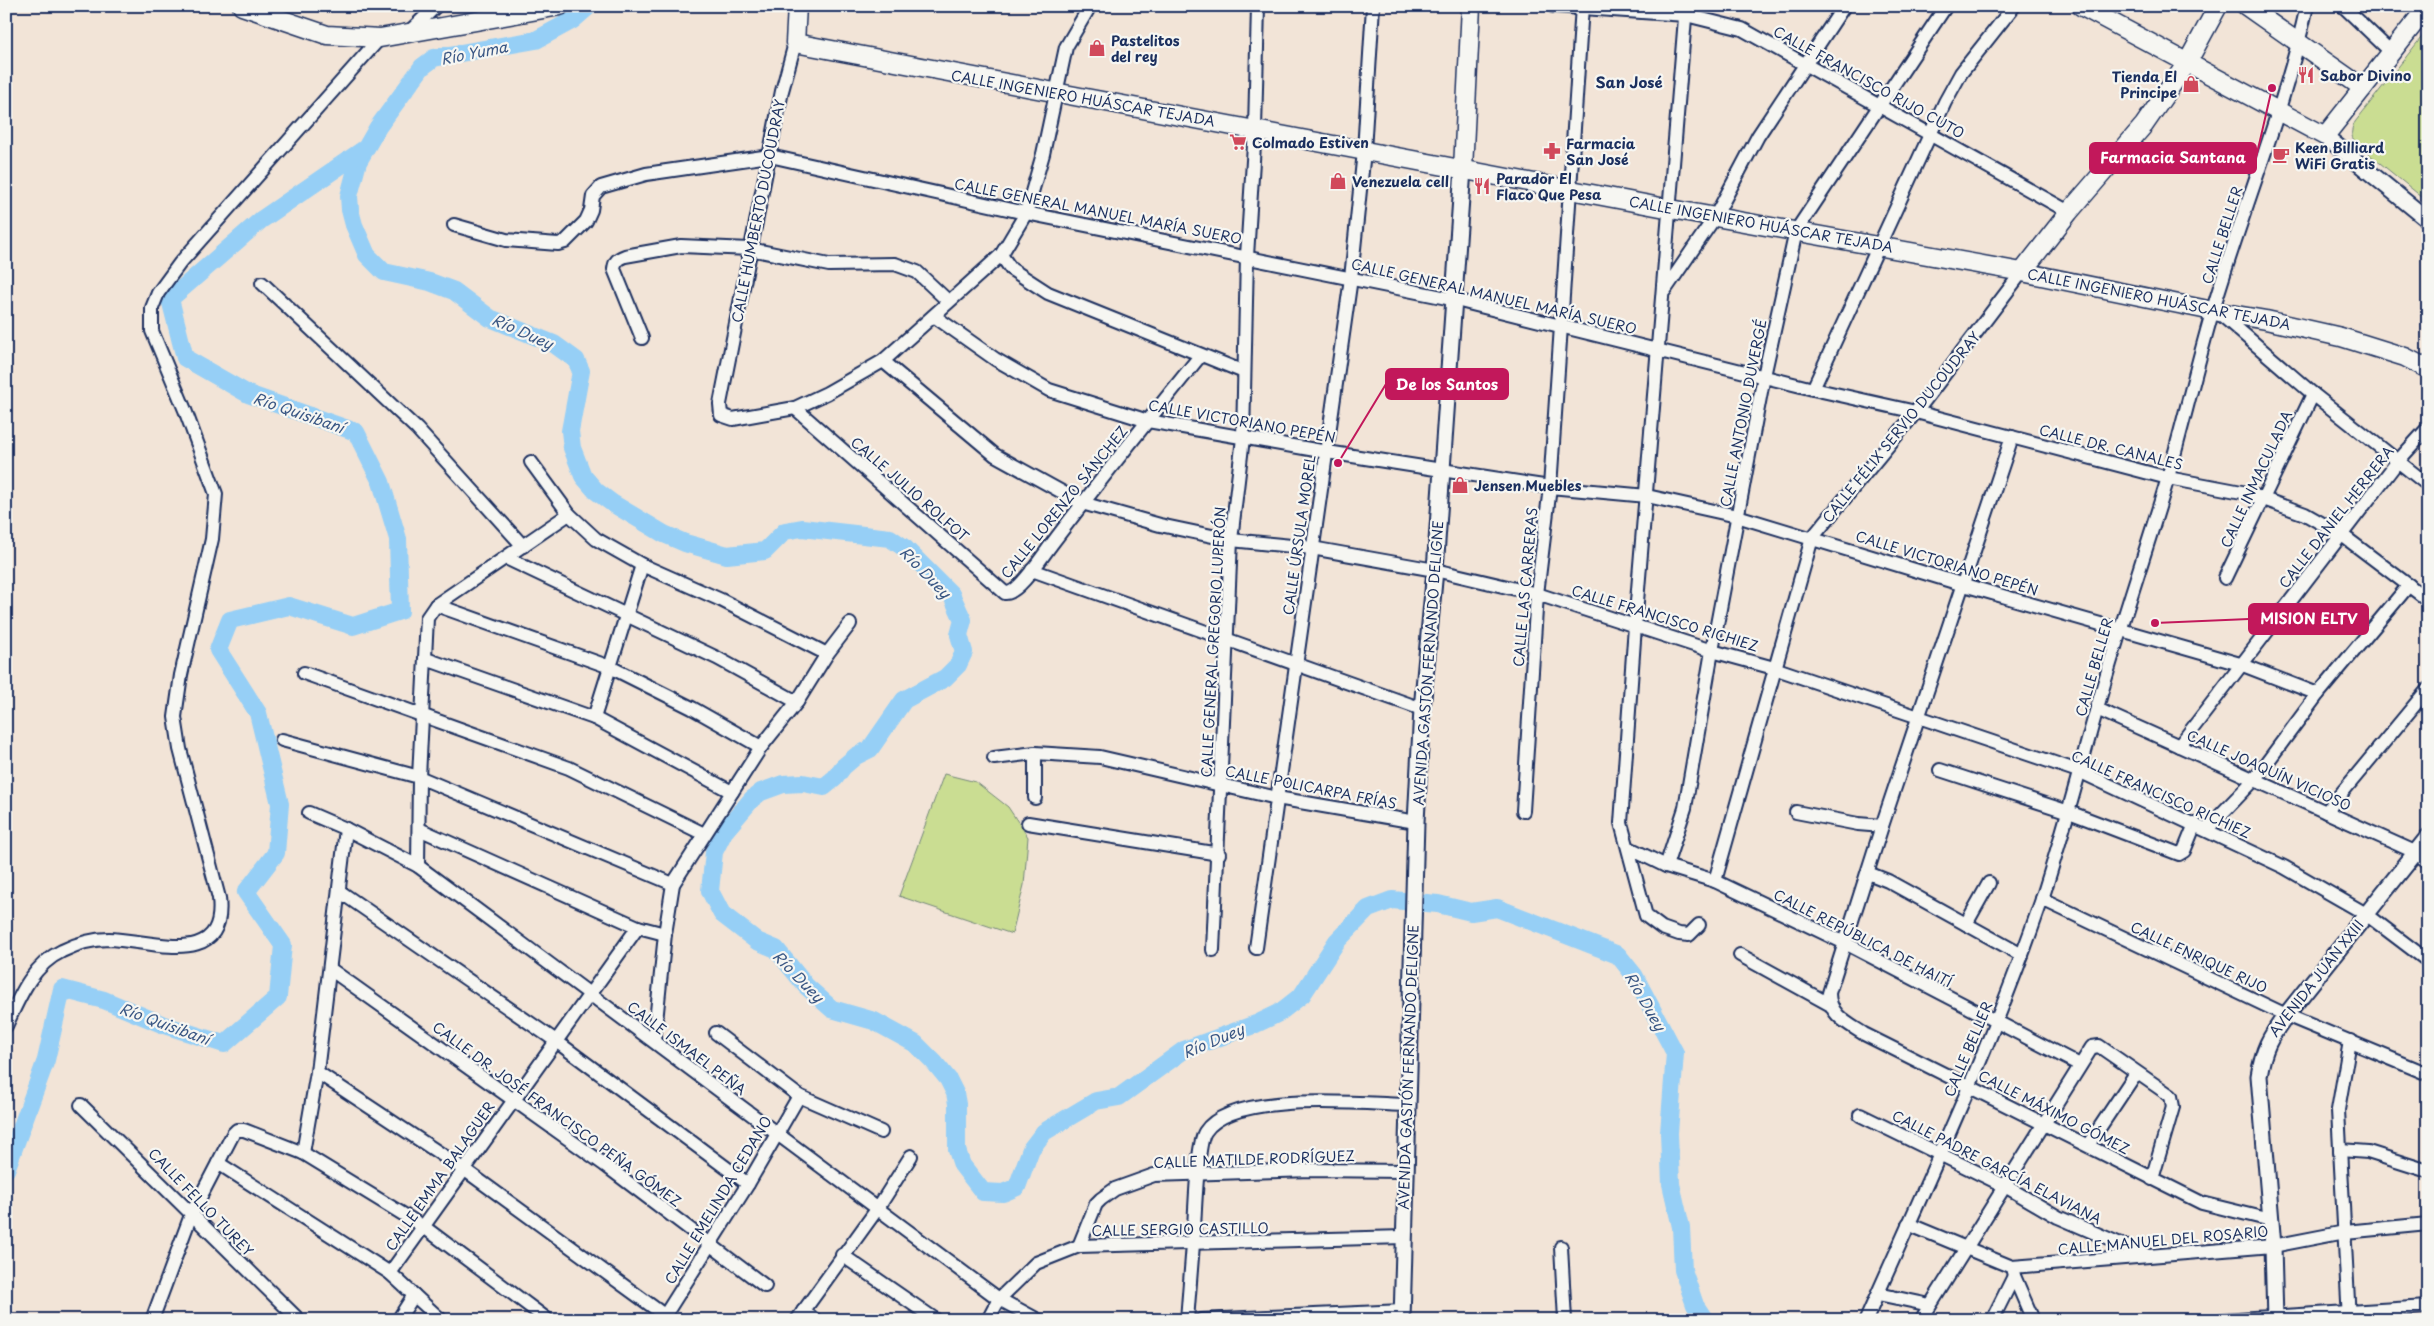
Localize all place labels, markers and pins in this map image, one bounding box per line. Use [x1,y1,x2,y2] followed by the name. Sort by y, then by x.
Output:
[1111,30,1180,67] place label: Pastelitos del rey
[1087,38,1107,58] shop icon: Pastelitos del rey
[2296,65,2316,85] restaurant icon: Sabor Divino
[2320,65,2411,86] place label: Sabor Divino
[2112,66,2177,103] place label: Tienda El Principe
[2181,74,2201,94] shop icon: Tienda El Principe
[1228,132,1248,152] supermarket icon: Colmado Estiven
[1252,132,1369,153] place label: Colmado Estiven
[1566,133,1636,170] place label: Farmacia San José
[2295,137,2385,174] place label: Keen Billiard WiFi Gratis
[1542,141,1562,161] pharmacy icon: Farmacia San José
[2090,143,2256,173] callout: Farmacia Santana
[2271,145,2291,165] cafe icon: Keen Billiard WiFi Gratis
[1496,168,1602,205] place label: Parador El Flaco Que Pesa
[1328,171,1348,191] shop icon: Venezuela cell
[1352,171,1449,192] place label: Venezuela cell
[1472,176,1492,196] restaurant icon: Parador El Flaco Que Pesa
[1386,369,1508,399] callout: De los Santos
[1450,475,1470,495] shop icon: Jensen Muebles
[1474,475,1582,496] place label: Jensen Muebles
[2249,604,2368,634] callout: MISION ELTV

